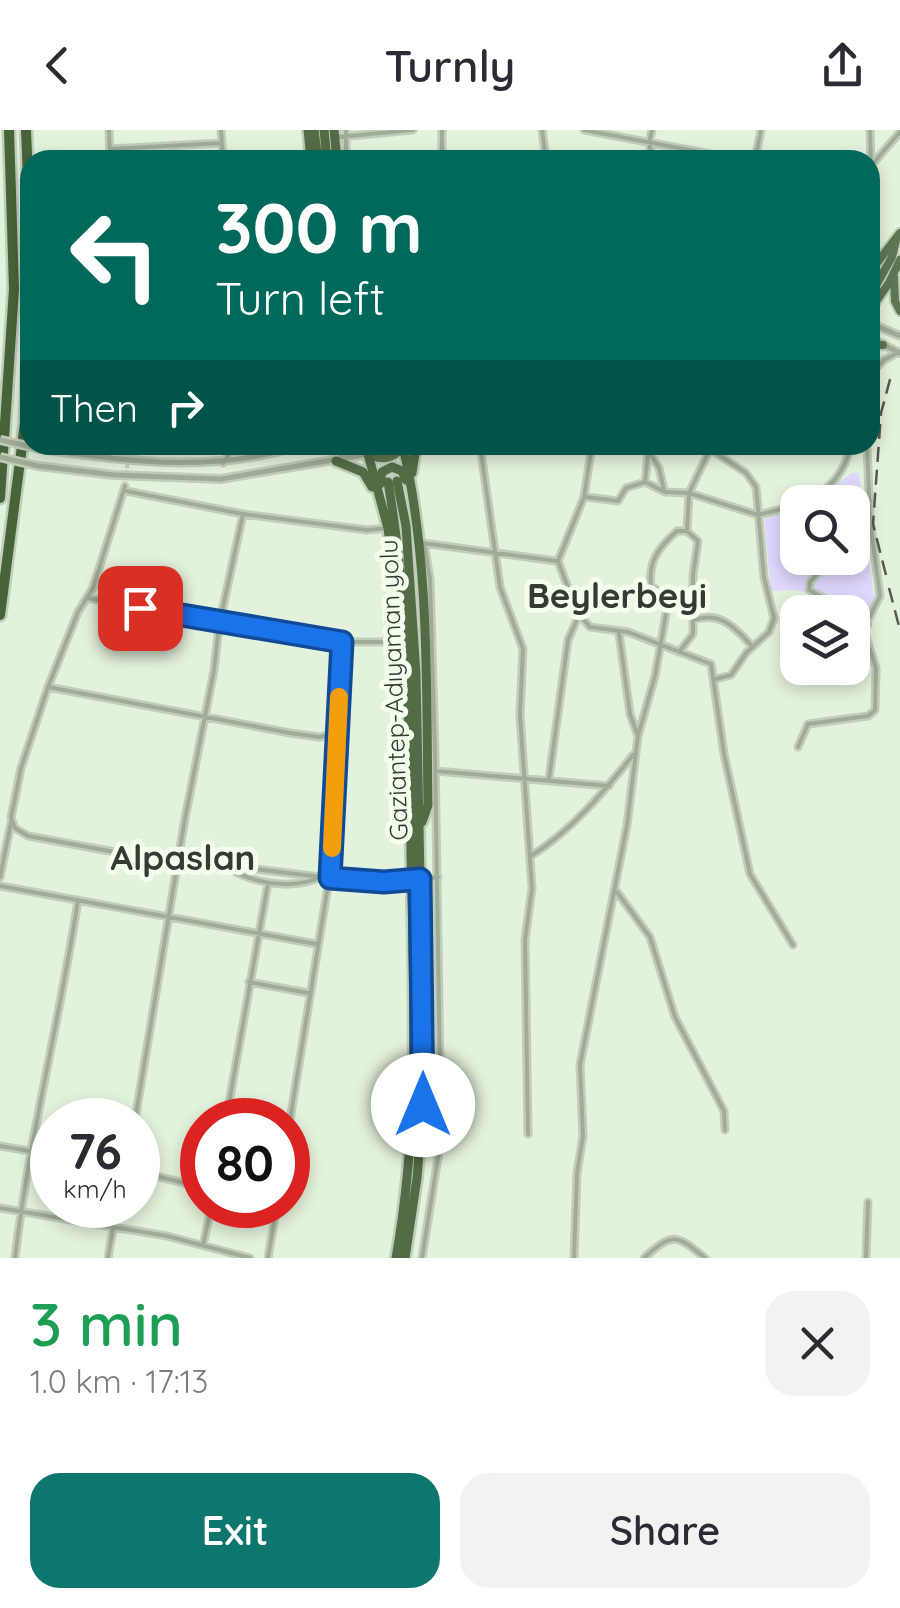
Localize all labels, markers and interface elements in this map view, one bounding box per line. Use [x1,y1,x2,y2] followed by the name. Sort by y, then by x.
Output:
[385,37,516,93] text: Turnly
[30,38,85,93] icon: back
[815,38,870,93] icon: share
[215,183,423,271] text: 300 m
[50,190,180,320] icon: left
[215,270,385,326] text: Turn left
[158,380,213,435] icon: right
[50,384,138,432] text: Then
[780,485,870,685] map controls
[780,485,870,575] button: search
[372,539,414,841] street label: Gaziantep-Adıyaman yolu
[98,566,183,651] pin
[527,573,707,617] district label: Beylerbeyi
[113,581,168,636] icon: arrive
[780,595,870,685] button: layers
[111,835,255,879] district label: Alpaslan
[371,1053,475,1157] position arrow
[180,1098,310,1228] speed limit sign: 80
[68,1119,122,1182] text: 76
[63,1173,127,1204] text: km/h
[30,1286,183,1361] text: 3 min
[765,1291,870,1396] button: close
[30,1361,208,1401] text: 1.0 km · 17:13
[30,1473,440,1588] button: Exit
[460,1473,870,1588] button: Share

